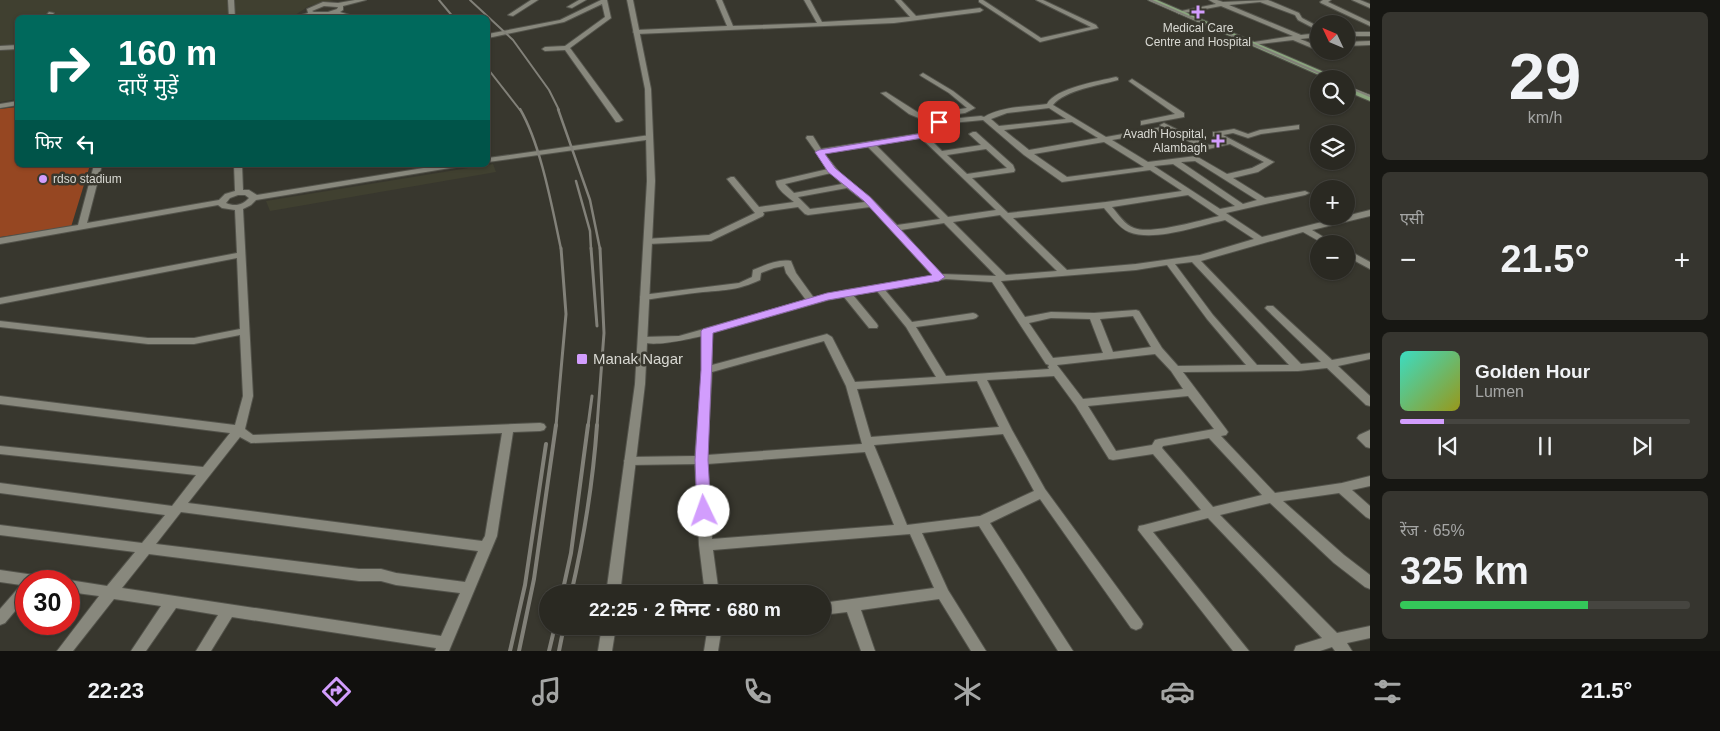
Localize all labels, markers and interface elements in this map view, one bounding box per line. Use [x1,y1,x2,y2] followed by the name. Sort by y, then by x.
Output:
[1191,5,1205,19] marker: Medical Care Centre and Hospital
[1310,15,1355,60] north arrow
[1310,15,1355,280] map controls
[1145,21,1251,49] place label: Medical Care Centre and Hospital
[118,33,217,72] text: 160 m
[35,35,100,100] icon: right
[1509,40,1581,113] text: 29
[1310,70,1355,115] button: search
[118,74,179,99] text: दाएँ मुड़ें
[918,101,960,143] pin
[925,108,953,136] icon: arrive
[1528,109,1562,126] text: km/h
[1310,125,1355,170] button: layers
[1123,127,1207,155] place label: Avadh Hospital, Alambagh
[72,130,100,158] icon: left
[35,132,62,153] text: फिर
[1211,134,1225,148] marker: Avadh Hospital, Alambagh
[53,172,122,186] place label: rdso stadium
[37,173,49,185] marker: rdso stadium
[1310,180,1355,225] button: +
[1400,210,1424,227] text: एसी
[1310,235,1355,280] button: −
[1500,238,1590,280] text: 21.5°
[1400,244,1416,275] text: −
[1674,244,1690,275] text: +
[593,350,683,367] place label: Manak Nagar
[575,352,589,366] marker: Manak Nagar
[1475,361,1590,382] text: Golden Hour
[1475,383,1524,400] text: Lumen
[1434,432,1462,460] icon: previous
[1531,432,1559,460] icon: pause
[1628,432,1656,460] icon: next
[677,484,729,536] position arrow
[1400,522,1465,539] text: रेंज · 65%
[1400,550,1529,592] text: 325 km
[15,570,80,635] speed limit sign: 30
[589,599,781,620] text: 22:25 · 2 मिनट · 680 m
[319,674,354,709] icon: directions
[529,674,564,709] icon: music
[740,674,775,709] icon: phone
[950,674,985,709] icon: climate
[1160,674,1195,709] icon: car
[1370,674,1405,709] icon: filters
[88,678,144,703] text: 22:23
[1581,678,1632,703] text: 21.5°

